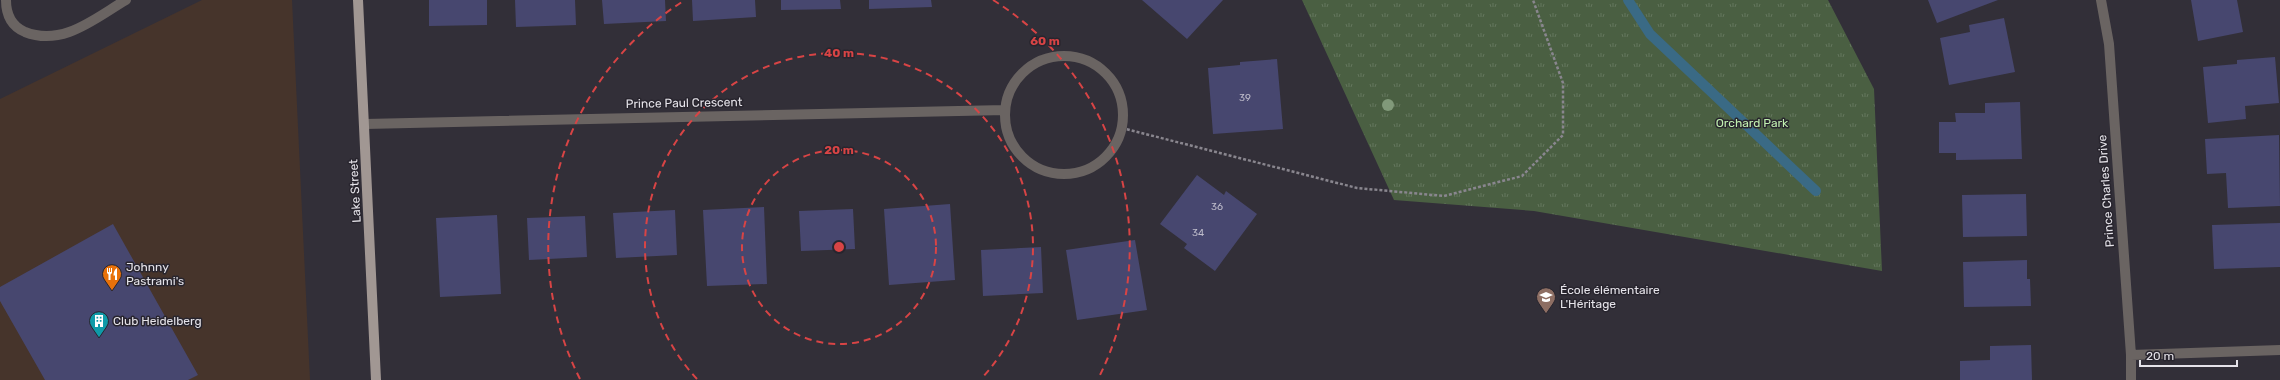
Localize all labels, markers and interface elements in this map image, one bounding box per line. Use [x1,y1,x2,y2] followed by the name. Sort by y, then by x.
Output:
[1030,34,1060,48] text: 60 m
[824,46,854,60] text: 40 m
[1239,92,1251,104] house number: 39
[626,95,743,111] street label: Prince Paul Crescent
[1716,116,1789,130] park label: Orchard Park
[2095,134,2117,248] street label: Prince Charles Drive
[824,143,854,157] text: 20 m
[346,159,364,223] street label: Lake Street
[1211,201,1223,213] house number: 36
[1192,227,1204,239] house number: 34
[832,240,846,254] centre of rings
[126,260,184,288] place label: Johnny Pastrami's
[101,263,123,291] restaurant icon: Johnny Pastrami's
[1560,283,1660,311] place label: École élémentaire L'Héritage
[1535,286,1557,314] school or university icon: École élémentaire L'Héritage
[88,310,110,338] building icon: Club Heidelberg
[113,314,202,328] place label: Club Heidelberg
[2140,342,2237,368] scale bar
[2146,349,2174,363] text: 20 m

